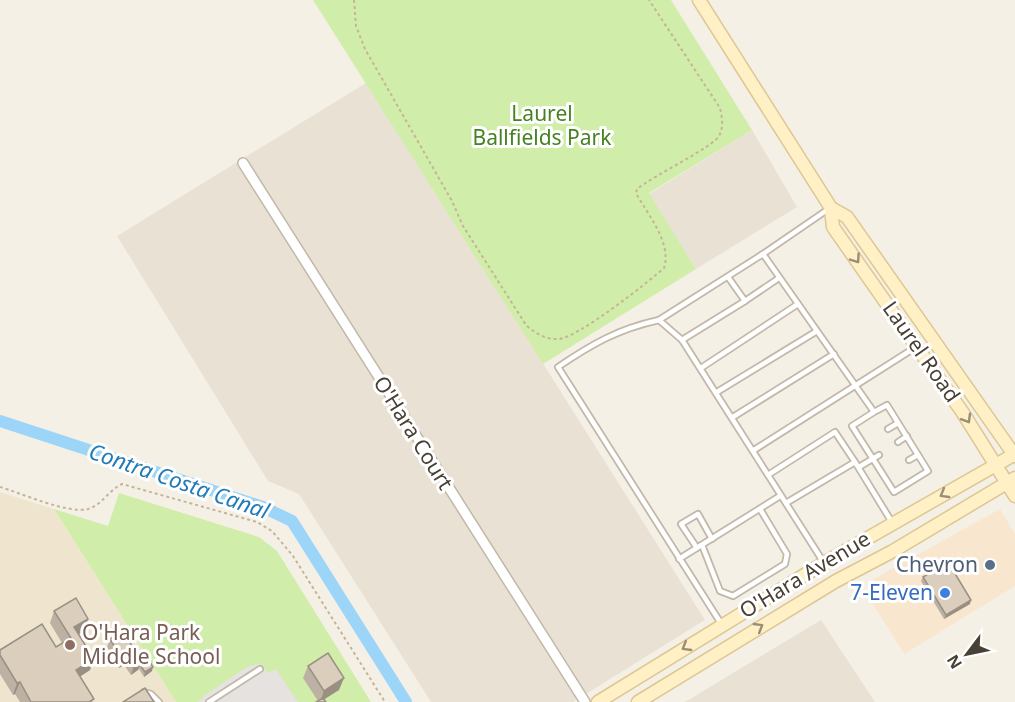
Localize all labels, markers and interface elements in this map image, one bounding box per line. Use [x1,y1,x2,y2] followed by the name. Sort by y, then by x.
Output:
[473,99,612,151] park label: Laurel Ballfields Park
[849,252,860,263] one-way arrow
[877,295,967,407] street label: Laurel Road
[368,370,460,495] street label: O'Hara Court
[959,413,971,423] one-way arrow
[85,435,275,525] water label: Contra Costa Canal
[940,487,950,498] one-way arrow
[734,524,875,624] street label: O'Hara Avenue
[896,550,978,578] place label: Chevron
[983,558,997,572] marker: Chevron
[850,578,933,606] place label: 7-Eleven
[938,586,952,600] marker: 7-Eleven
[82,618,220,670] place label: O'Hara Park Middle School
[753,623,763,635] one-way arrow
[937,624,997,684] north arrow
[63,638,77,652] marker: O'Hara Park Middle School
[682,639,692,651] one-way arrow
[942,651,967,673] text: N

